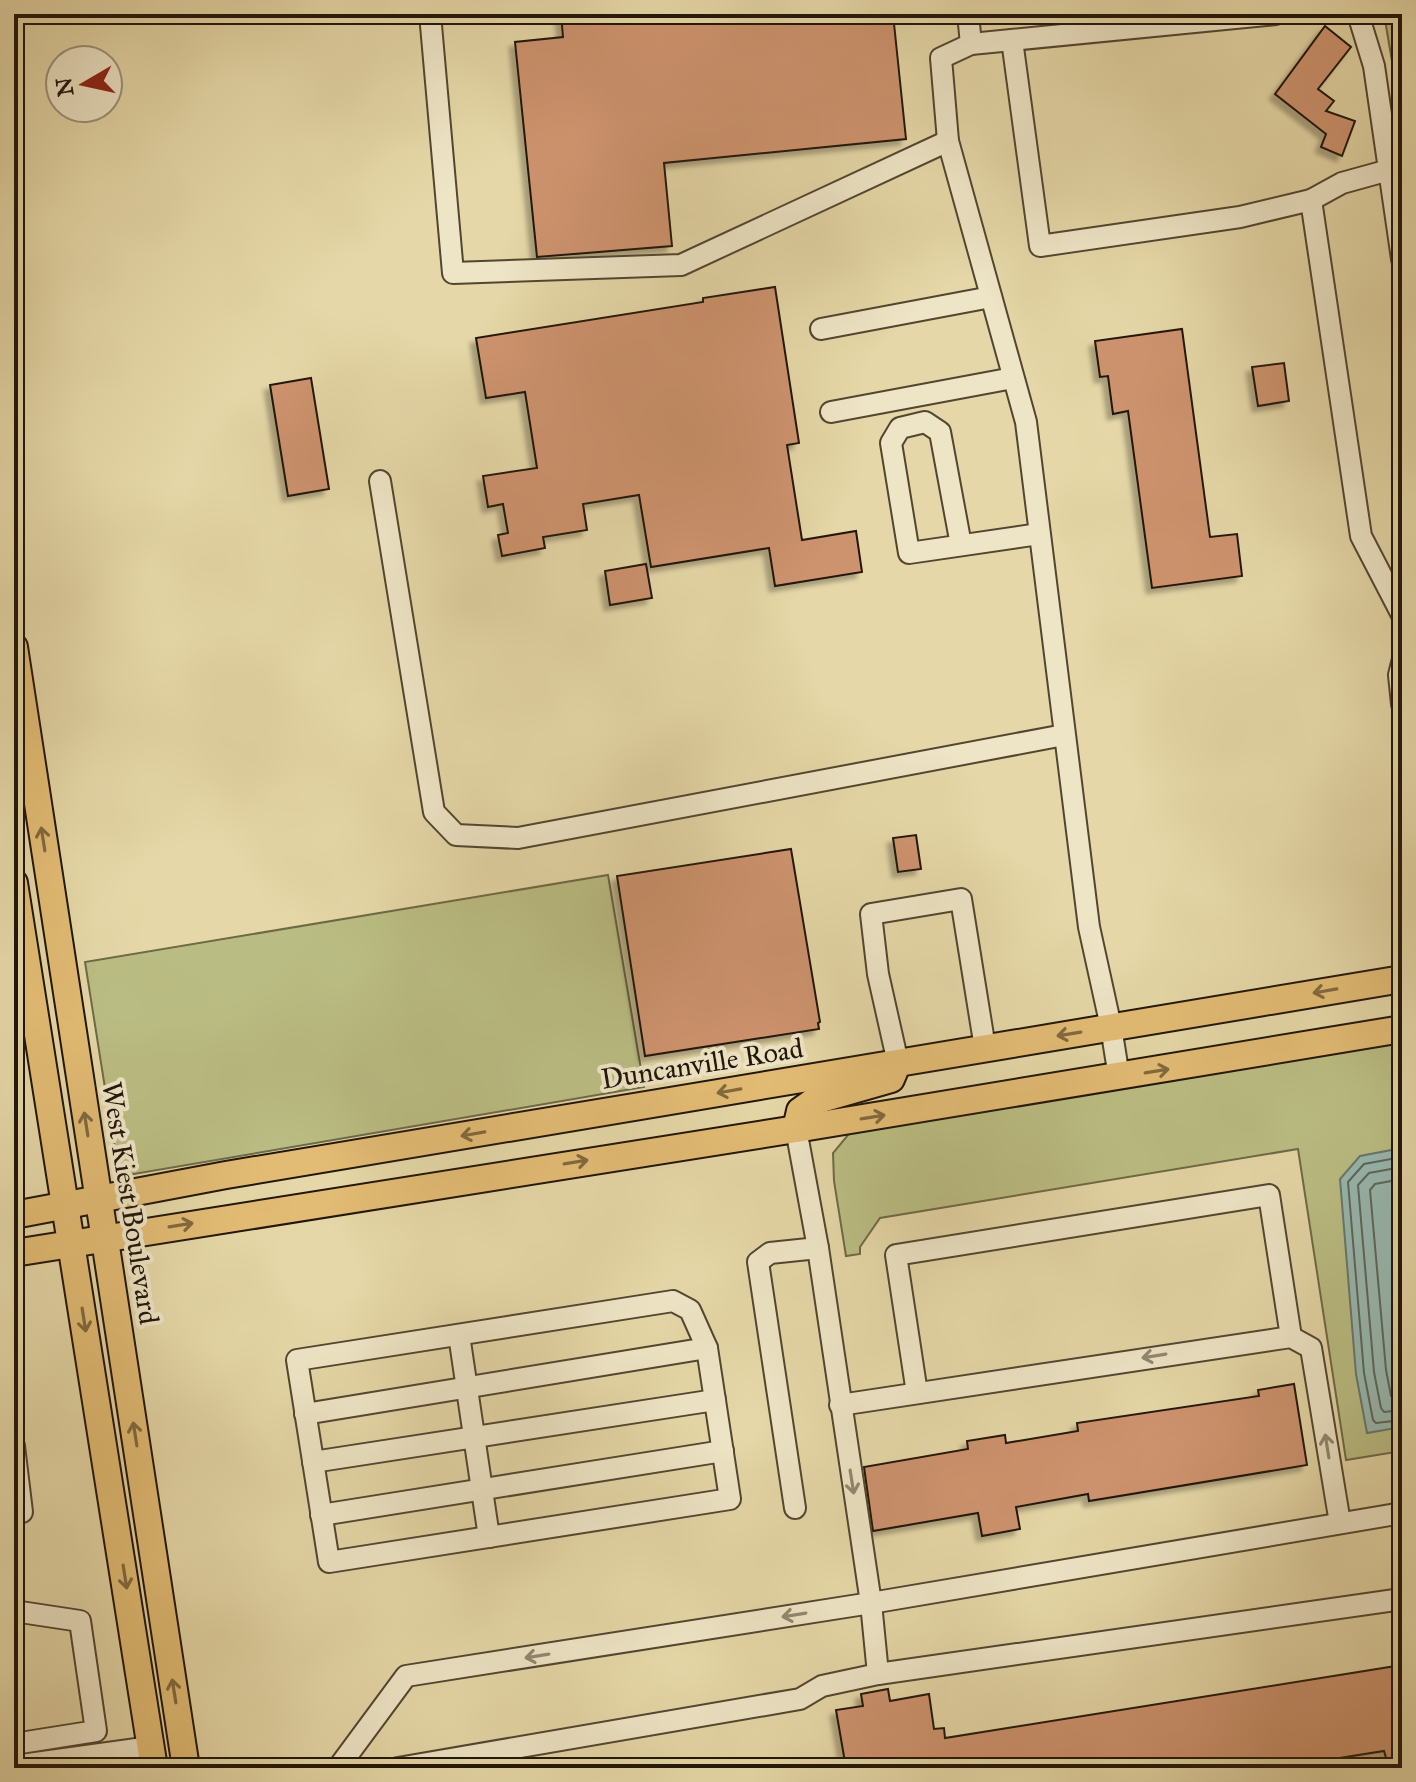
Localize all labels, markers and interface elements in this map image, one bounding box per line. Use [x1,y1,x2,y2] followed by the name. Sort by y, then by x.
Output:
[44,44,124,124] north arrow
[50,75,80,98] text: N
[35,827,50,852] one-way arrow
[1313,985,1338,1000] one-way arrow
[1056,1027,1082,1042] one-way arrow
[599,1030,806,1097] street label: Duncanville Road
[1144,1062,1169,1077] one-way arrow
[94,1079,167,1327] street label: West Kiest Boulevard
[717,1084,743,1099] one-way arrow
[859,1109,885,1124] one-way arrow
[78,1112,93,1137] one-way arrow
[461,1127,486,1142] one-way arrow
[563,1154,588,1169] one-way arrow
[168,1217,193,1232] one-way arrow
[77,1307,92,1332] one-way arrow
[1142,1349,1167,1364] one-way arrow
[127,1422,142,1447] one-way arrow
[1319,1434,1334,1459] one-way arrow
[845,1469,860,1494] one-way arrow
[118,1563,133,1589] one-way arrow
[782,1608,807,1623] one-way arrow
[525,1649,550,1664] one-way arrow
[166,1679,181,1704] one-way arrow

